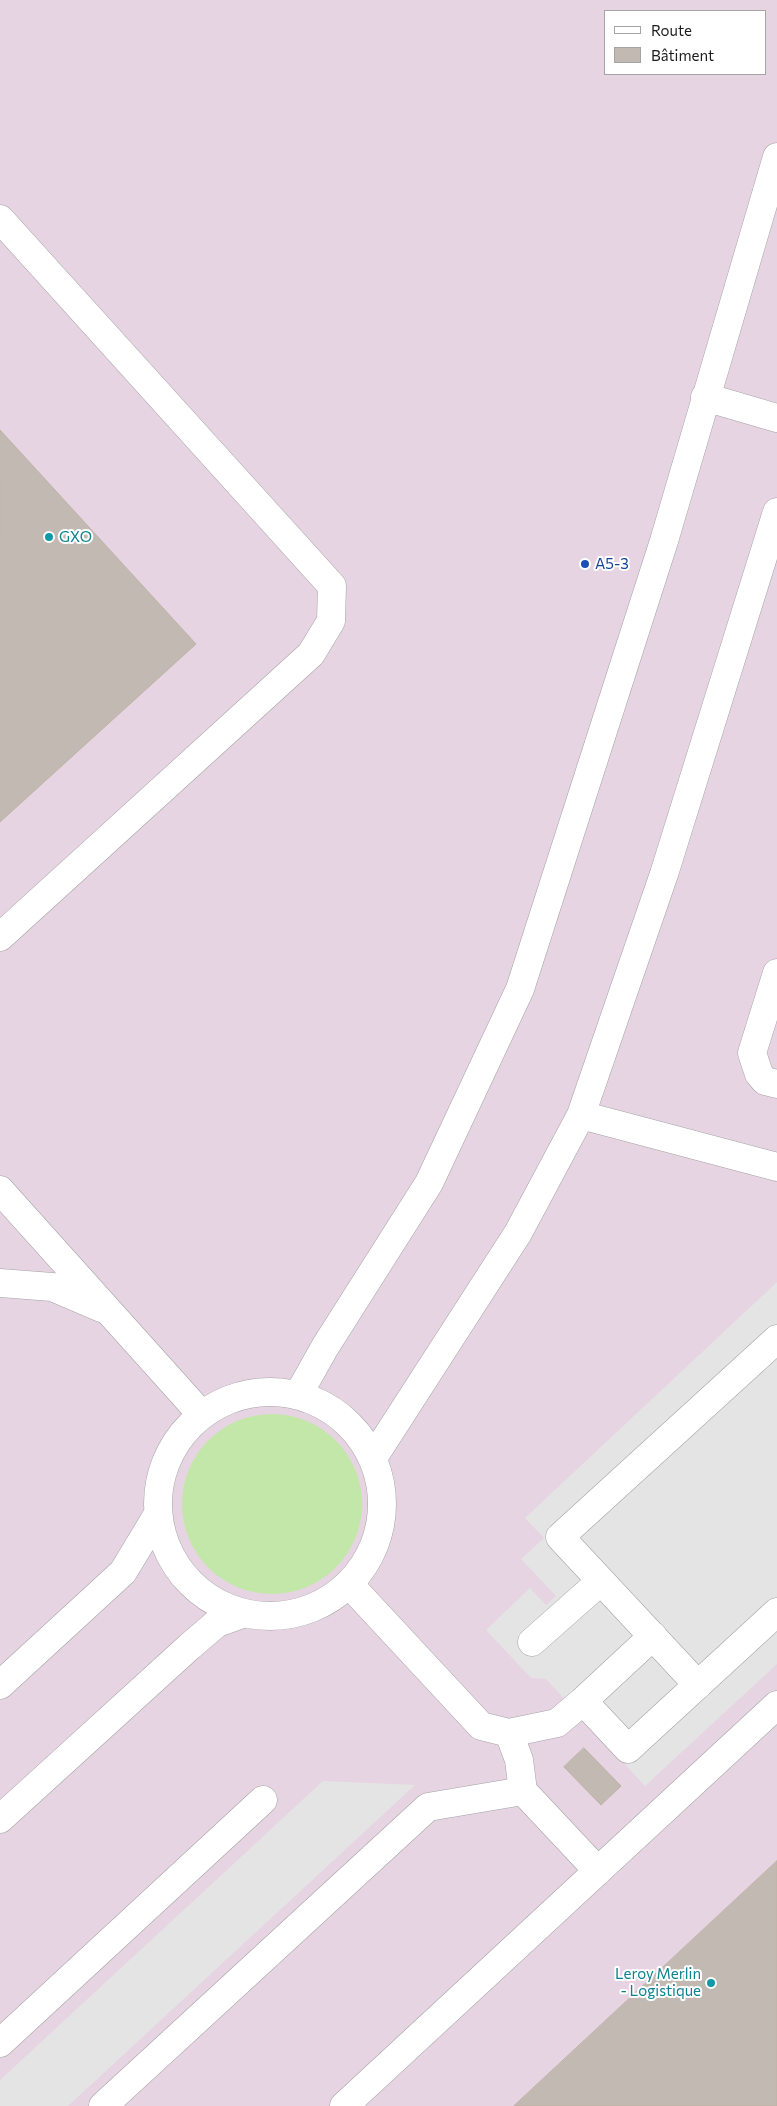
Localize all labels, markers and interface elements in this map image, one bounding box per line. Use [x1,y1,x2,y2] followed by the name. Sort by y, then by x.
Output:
[604,10,767,75] legend
[651,21,692,39] text: Route
[651,46,714,64] text: Bâtiment
[59,528,92,546] place label: GXO
[43,531,55,543] marker: GXO
[595,555,629,573] place label: A5-3
[579,558,591,570] marker: A5-3
[615,1965,701,2000] place label: Leroy Merlin - Logistique
[705,1977,717,1989] marker: Leroy Merlin - Logistique

